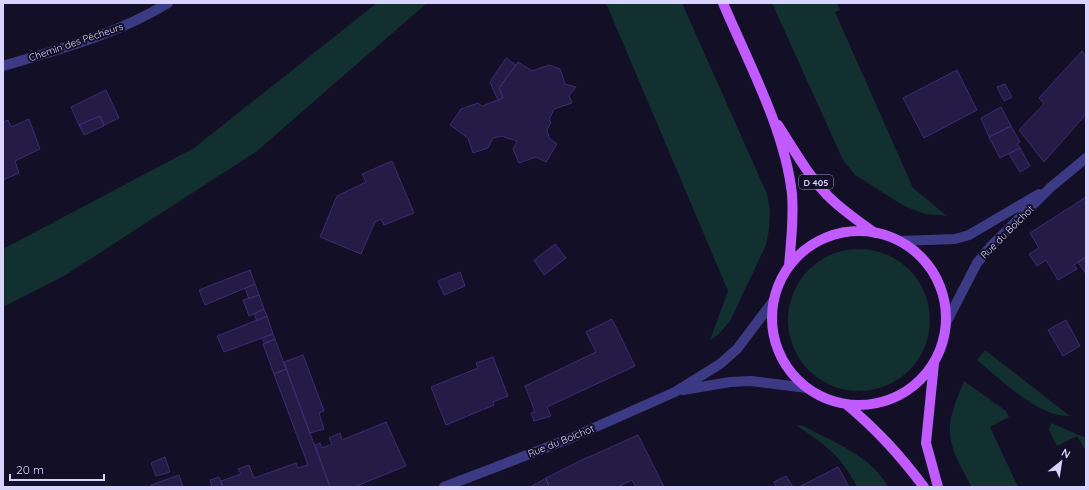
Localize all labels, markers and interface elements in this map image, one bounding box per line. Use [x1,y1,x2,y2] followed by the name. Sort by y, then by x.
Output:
[27,20,125,64] street label: Chemin des Pêcheurs
[799,175,833,189] road number: D 405
[978,202,1037,261] street label: Rue du Boichot
[526,422,597,460] street label: Rue du Boichot
[1041,442,1081,482] north arrow
[1059,445,1073,461] text: N
[10,456,104,482] scale bar
[16,462,44,477] text: 20 m

